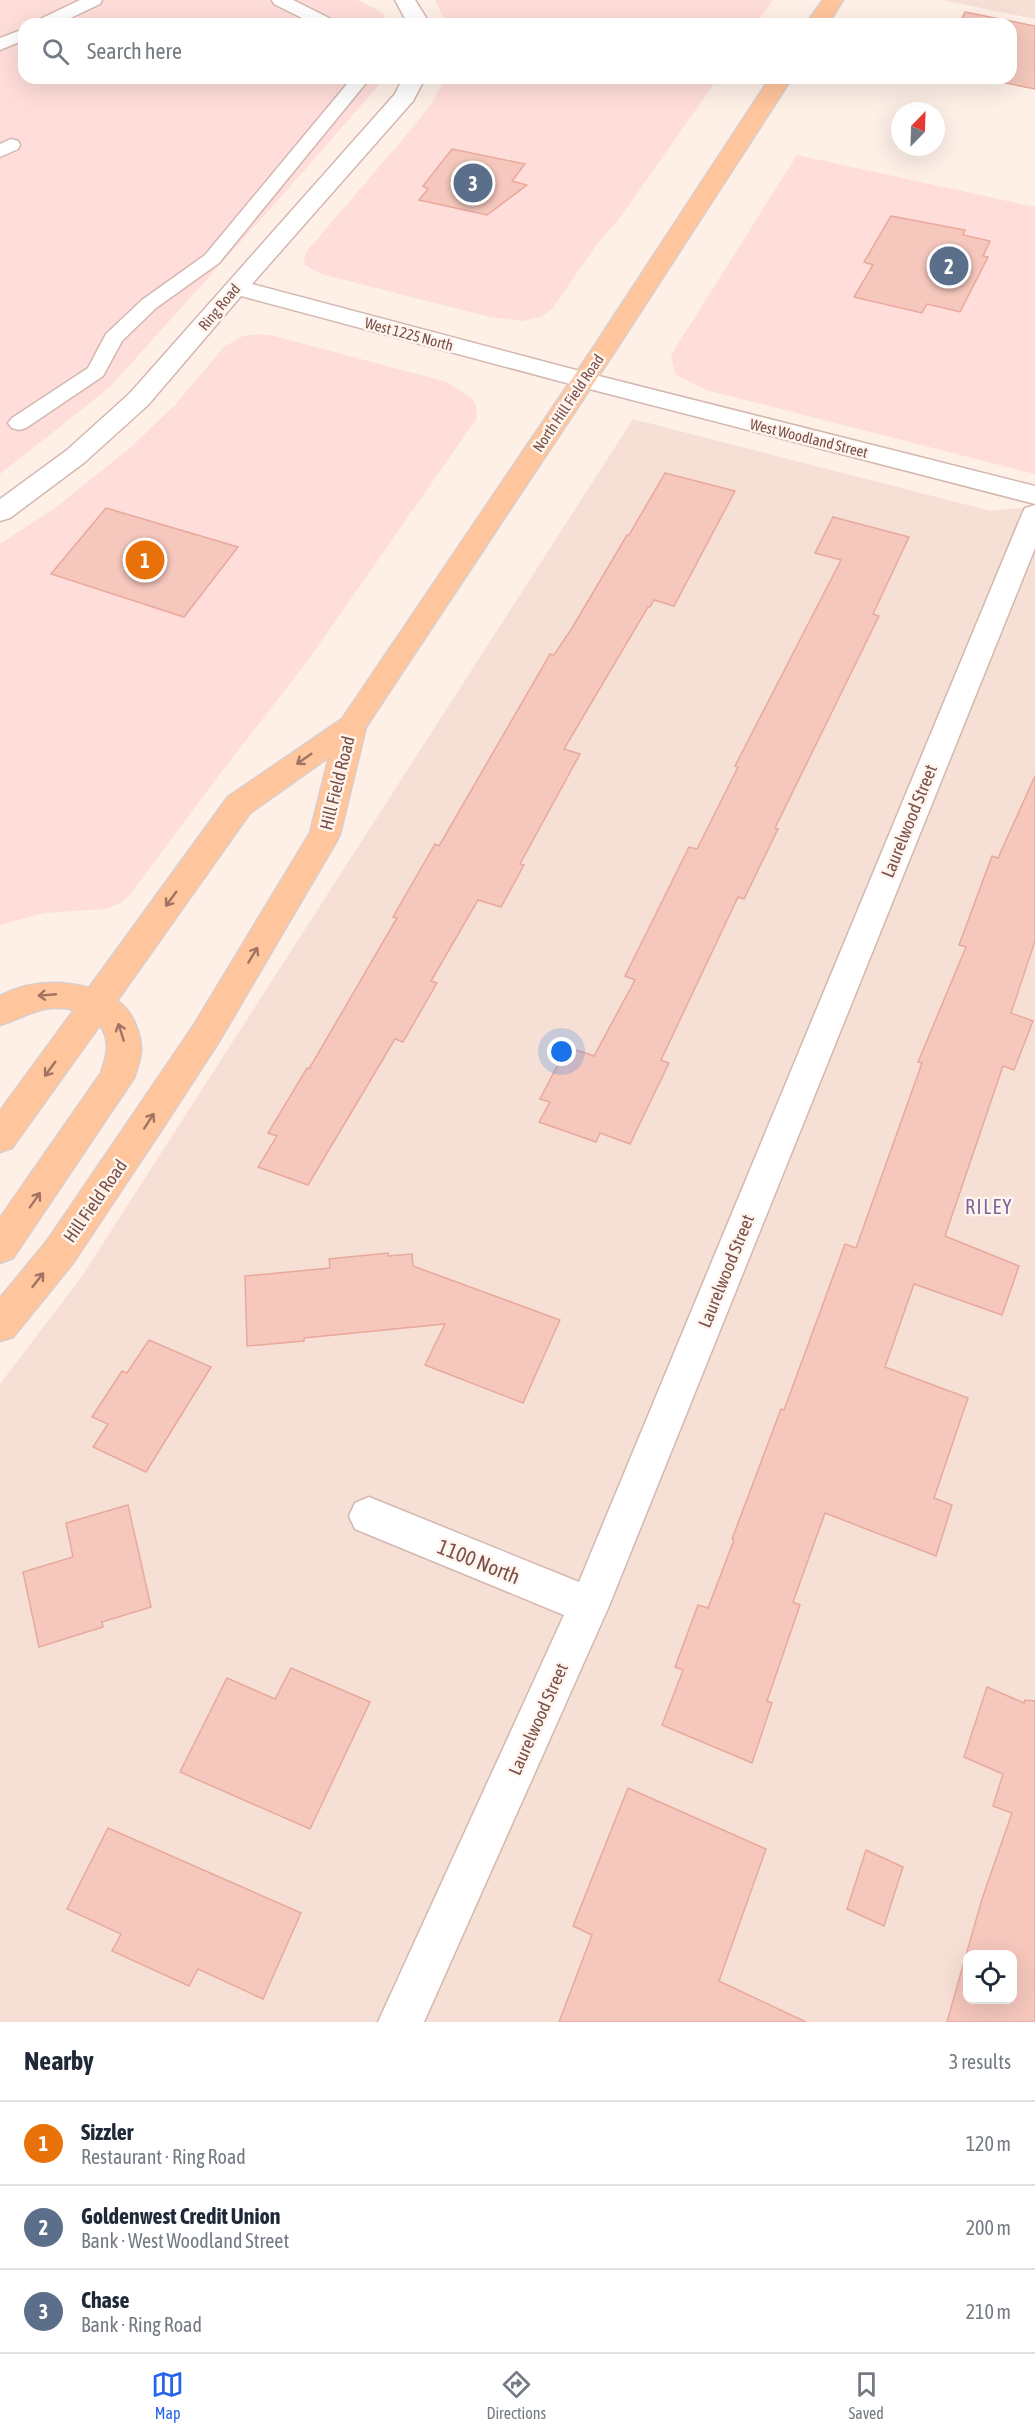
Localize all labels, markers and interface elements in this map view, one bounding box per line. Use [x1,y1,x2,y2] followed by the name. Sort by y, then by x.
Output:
[18,18,1017,84] search box
[39,35,72,68] icon: search
[87,38,182,64] text: Search here
[891,102,945,156] north arrow
[454,160,492,206] pin: 3
[930,244,968,288] pin: 2
[195,280,243,334] street label: Ring Road
[363,314,455,354] street label: West 1225 North
[529,351,607,455] street label: North Hill Field Road
[748,415,870,461] street label: West Woodland Street
[126,538,164,582] pin: 1
[315,734,359,832] street label: Hill Field Road
[296,753,312,765] one-way arrow
[877,761,941,881] street label: Laurelwood Street
[165,890,177,906] one-way arrow
[247,947,259,964] one-way arrow
[37,990,57,1001] one-way arrow
[115,1023,126,1042] one-way arrow
[547,1037,576,1066] your location
[44,1060,56,1076] one-way arrow
[143,1113,155,1129] one-way arrow
[59,1156,131,1246] street label: Hill Field Road
[29,1192,41,1208] one-way arrow
[965,1195,1013,1218] district label: RILEY
[694,1211,758,1331] street label: Laurelwood Street
[31,1273,44,1289] one-way arrow
[434,1534,524,1588] street label: 1100 North
[504,1660,572,1778] street label: Laurelwood Street
[963,1950,1017,2004] map controls
[963,1950,1017,2004] button: locate
[24,2046,94,2076] text: Nearby
[949,2050,1011,2073] text: 3 results
[81,2119,133,2145] text: Sizzler
[39,2132,48,2155] text: 1
[966,2132,1011,2155] text: 120 m
[81,2145,246,2168] text: Restaurant · Ring Road
[81,2203,281,2229] text: Goldenwest Credit Union
[39,2216,48,2239] text: 2
[966,2216,1011,2239] text: 200 m
[81,2229,289,2252] text: Bank · West Woodland Street
[81,2287,130,2313] text: Chase
[39,2300,48,2323] text: 3
[966,2300,1011,2323] text: 210 m
[81,2313,202,2336] text: Bank · Ring Road
[151,2368,184,2422] tab: Map
[486,2368,546,2422] tab: Directions
[848,2368,884,2422] tab: Saved

